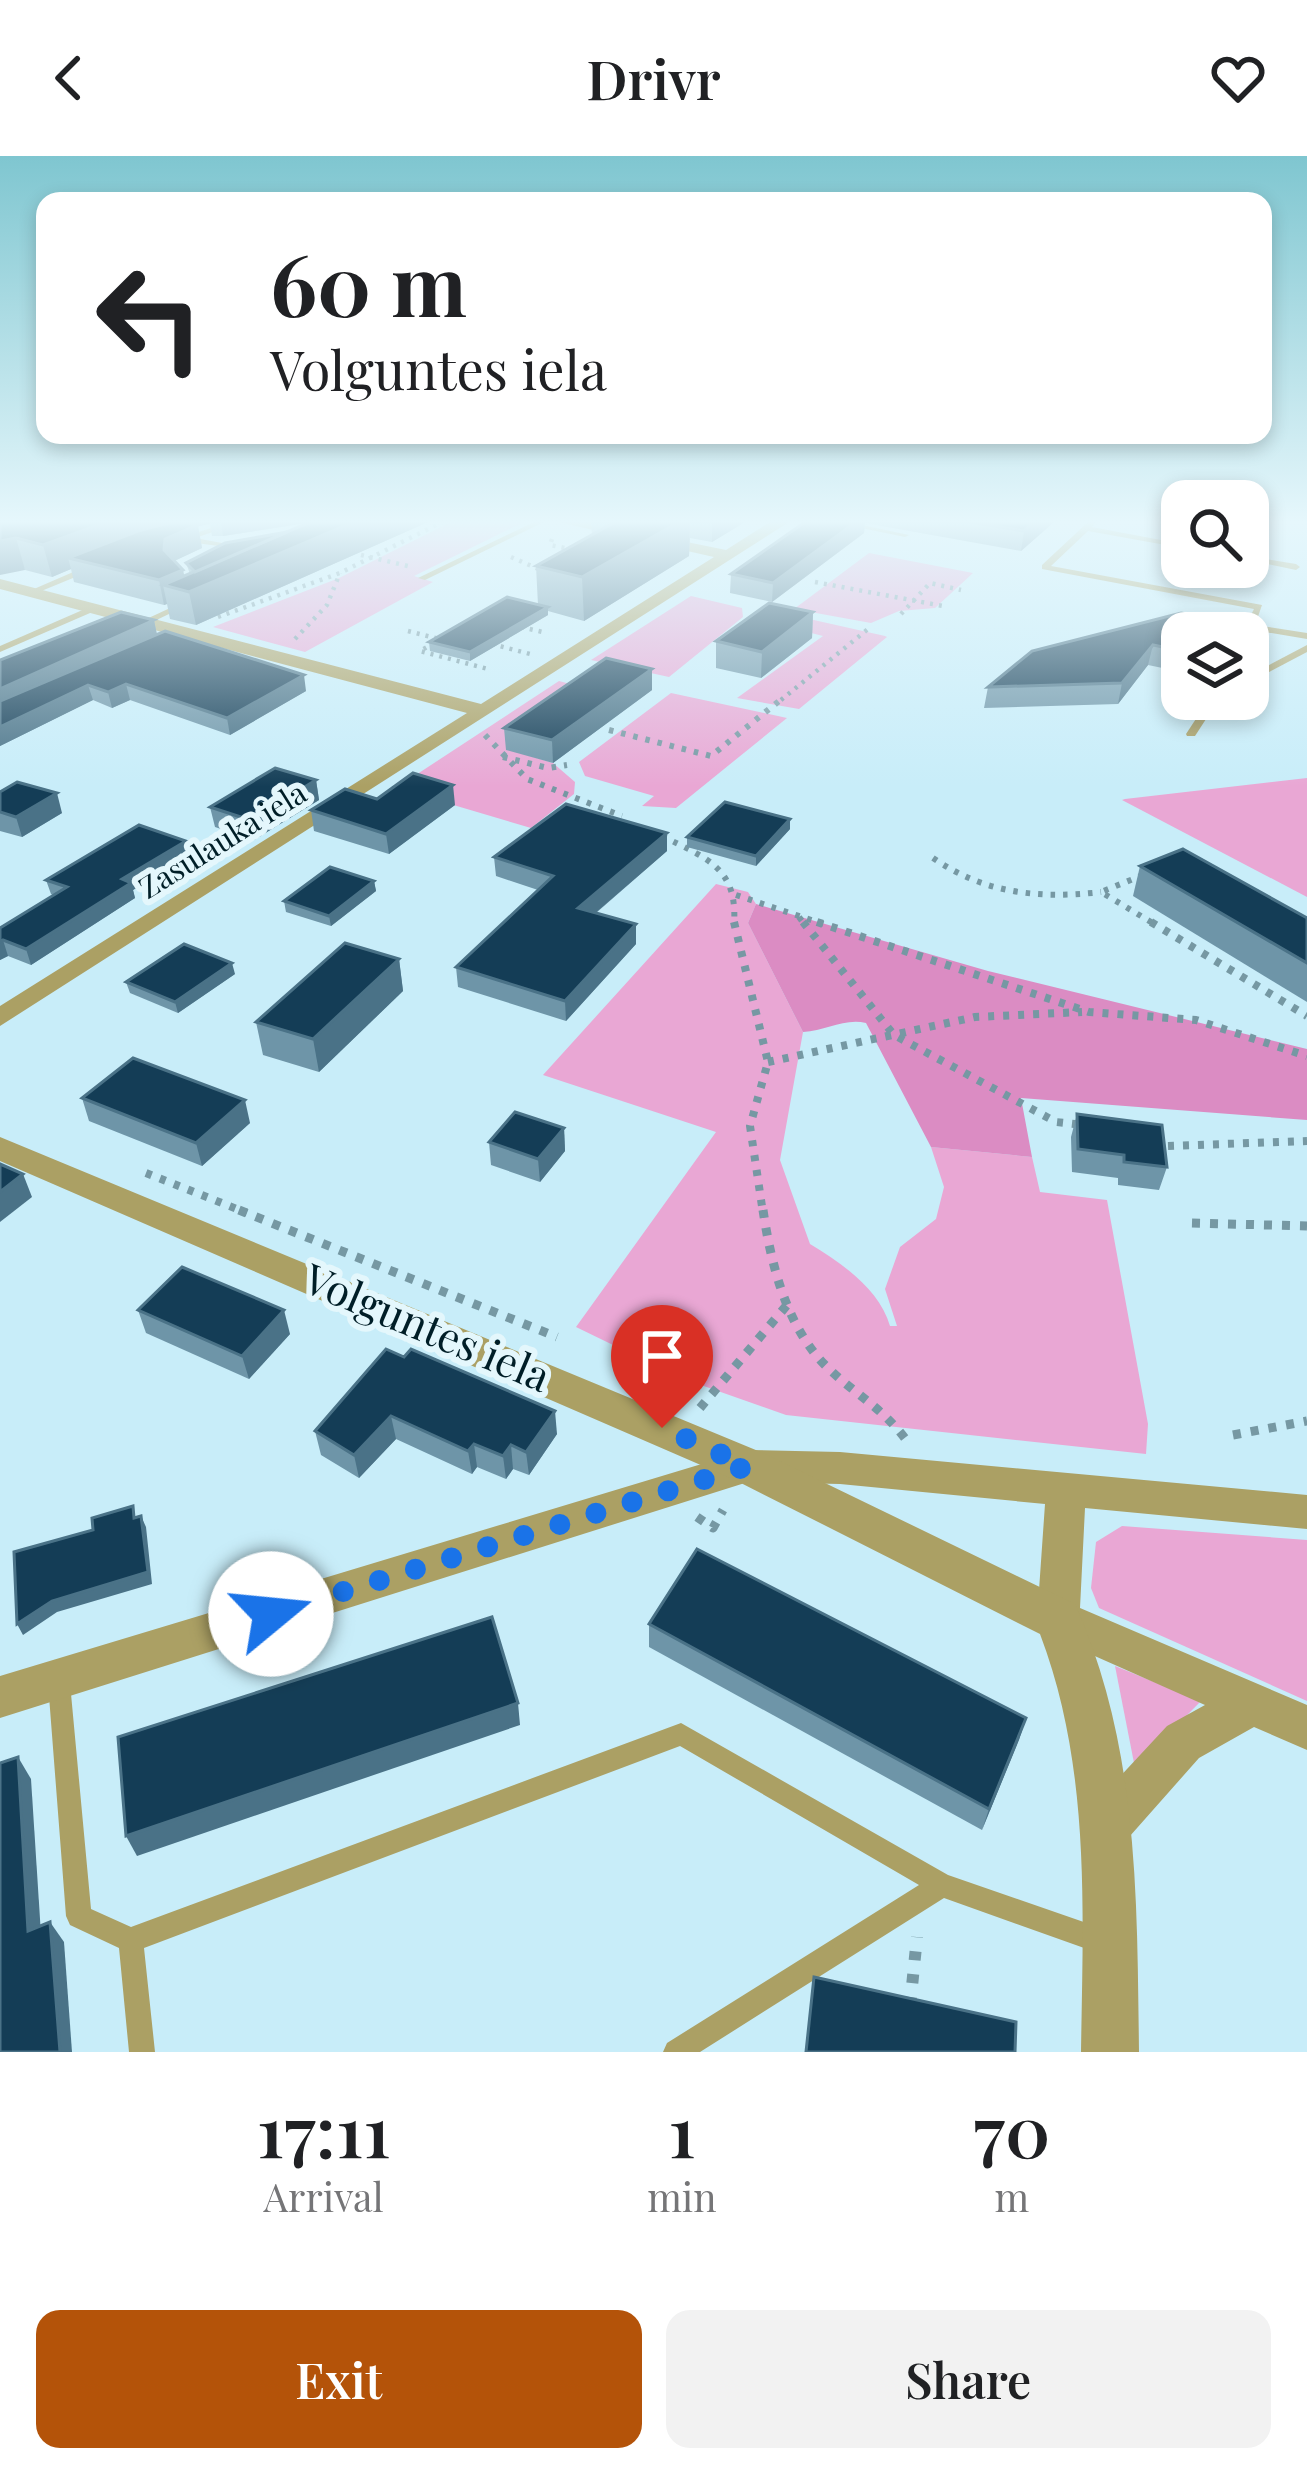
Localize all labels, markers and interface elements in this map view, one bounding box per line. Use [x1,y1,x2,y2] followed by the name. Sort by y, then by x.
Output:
[586,42,721,114] text: Drivr
[36,45,102,111] icon: back
[1205,45,1271,111] icon: heart
[270,226,467,338] text: 60 m
[72,240,228,396] icon: left
[270,333,607,405] text: Volguntes iela
[1161,480,1269,720] map controls
[1161,480,1269,588] button: search
[1161,612,1269,720] button: layers
[131,772,313,907] street label: Zasulauka iela
[295,1249,559,1403] street label: Volguntes iela
[611,1305,713,1428] pin
[629,1323,695,1389] icon: arrive
[208,1551,334,1677] position arrow
[257,2080,391,2176] text: 17:11
[668,2080,696,2176] text: 1
[973,2080,1050,2176] text: 70
[264,2170,384,2222] text: Arrival
[647,2170,717,2222] text: min
[994,2170,1029,2222] text: m
[36,2310,642,2448] button: Exit
[666,2310,1271,2448] button: Share

